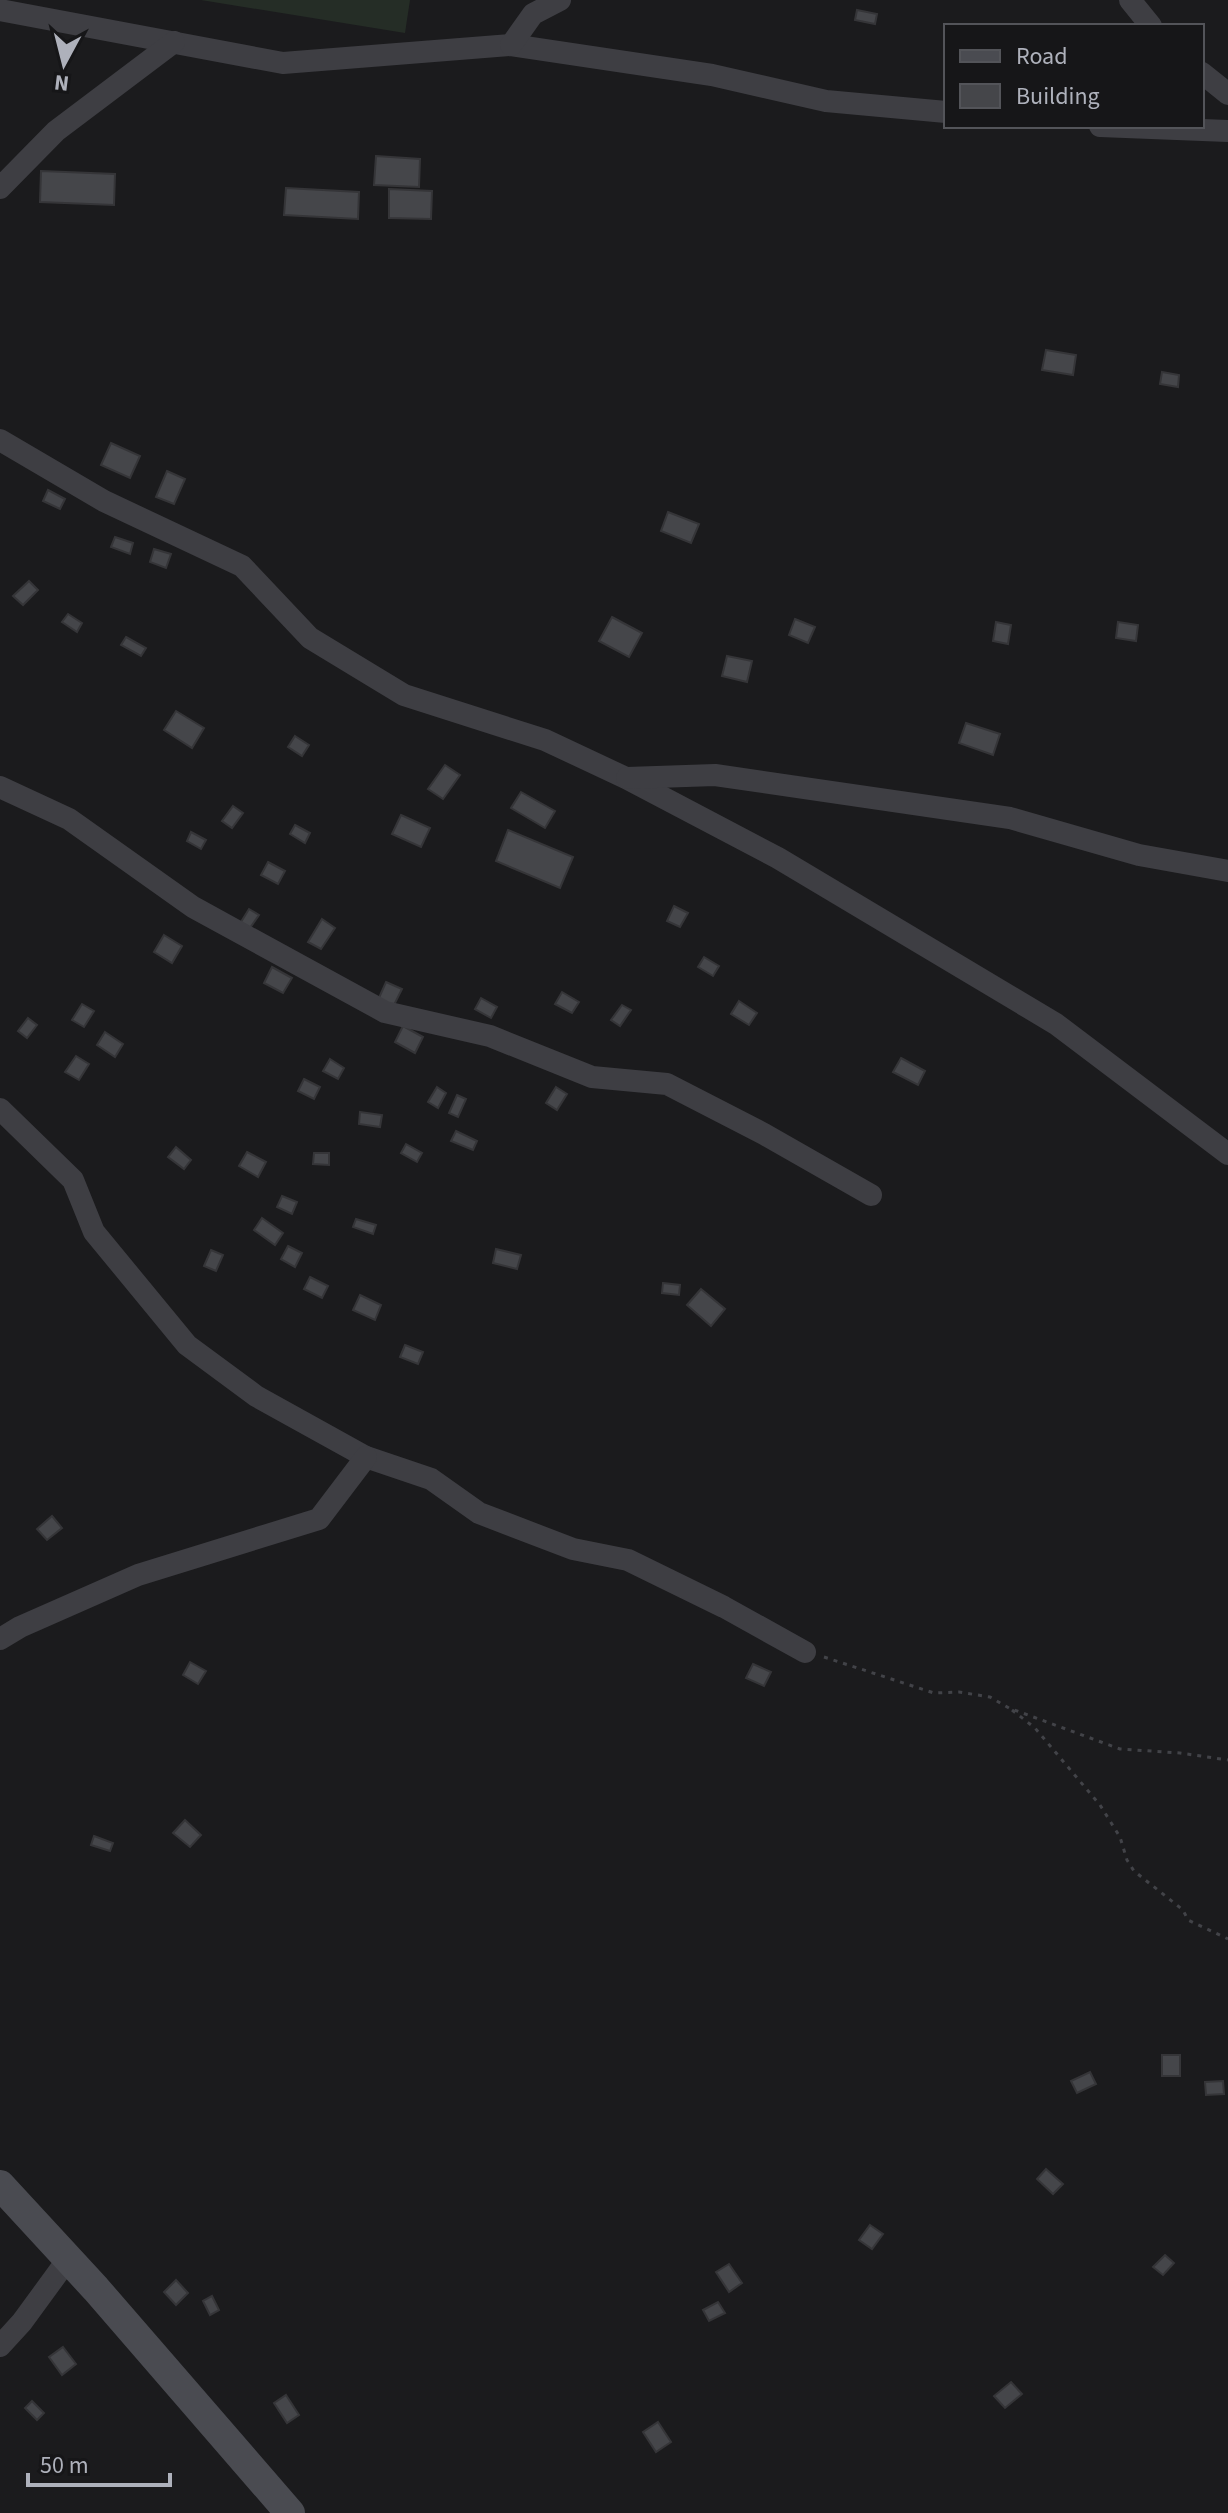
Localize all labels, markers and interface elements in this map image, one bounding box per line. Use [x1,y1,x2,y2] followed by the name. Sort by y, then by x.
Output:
[24,24,104,104] north arrow
[944,24,1204,128] legend
[1016,39,1068,74] text: Road
[52,66,71,100] text: N
[1016,79,1100,114] text: Building
[28,2437,170,2487] scale bar
[40,2448,89,2483] text: 50 m

